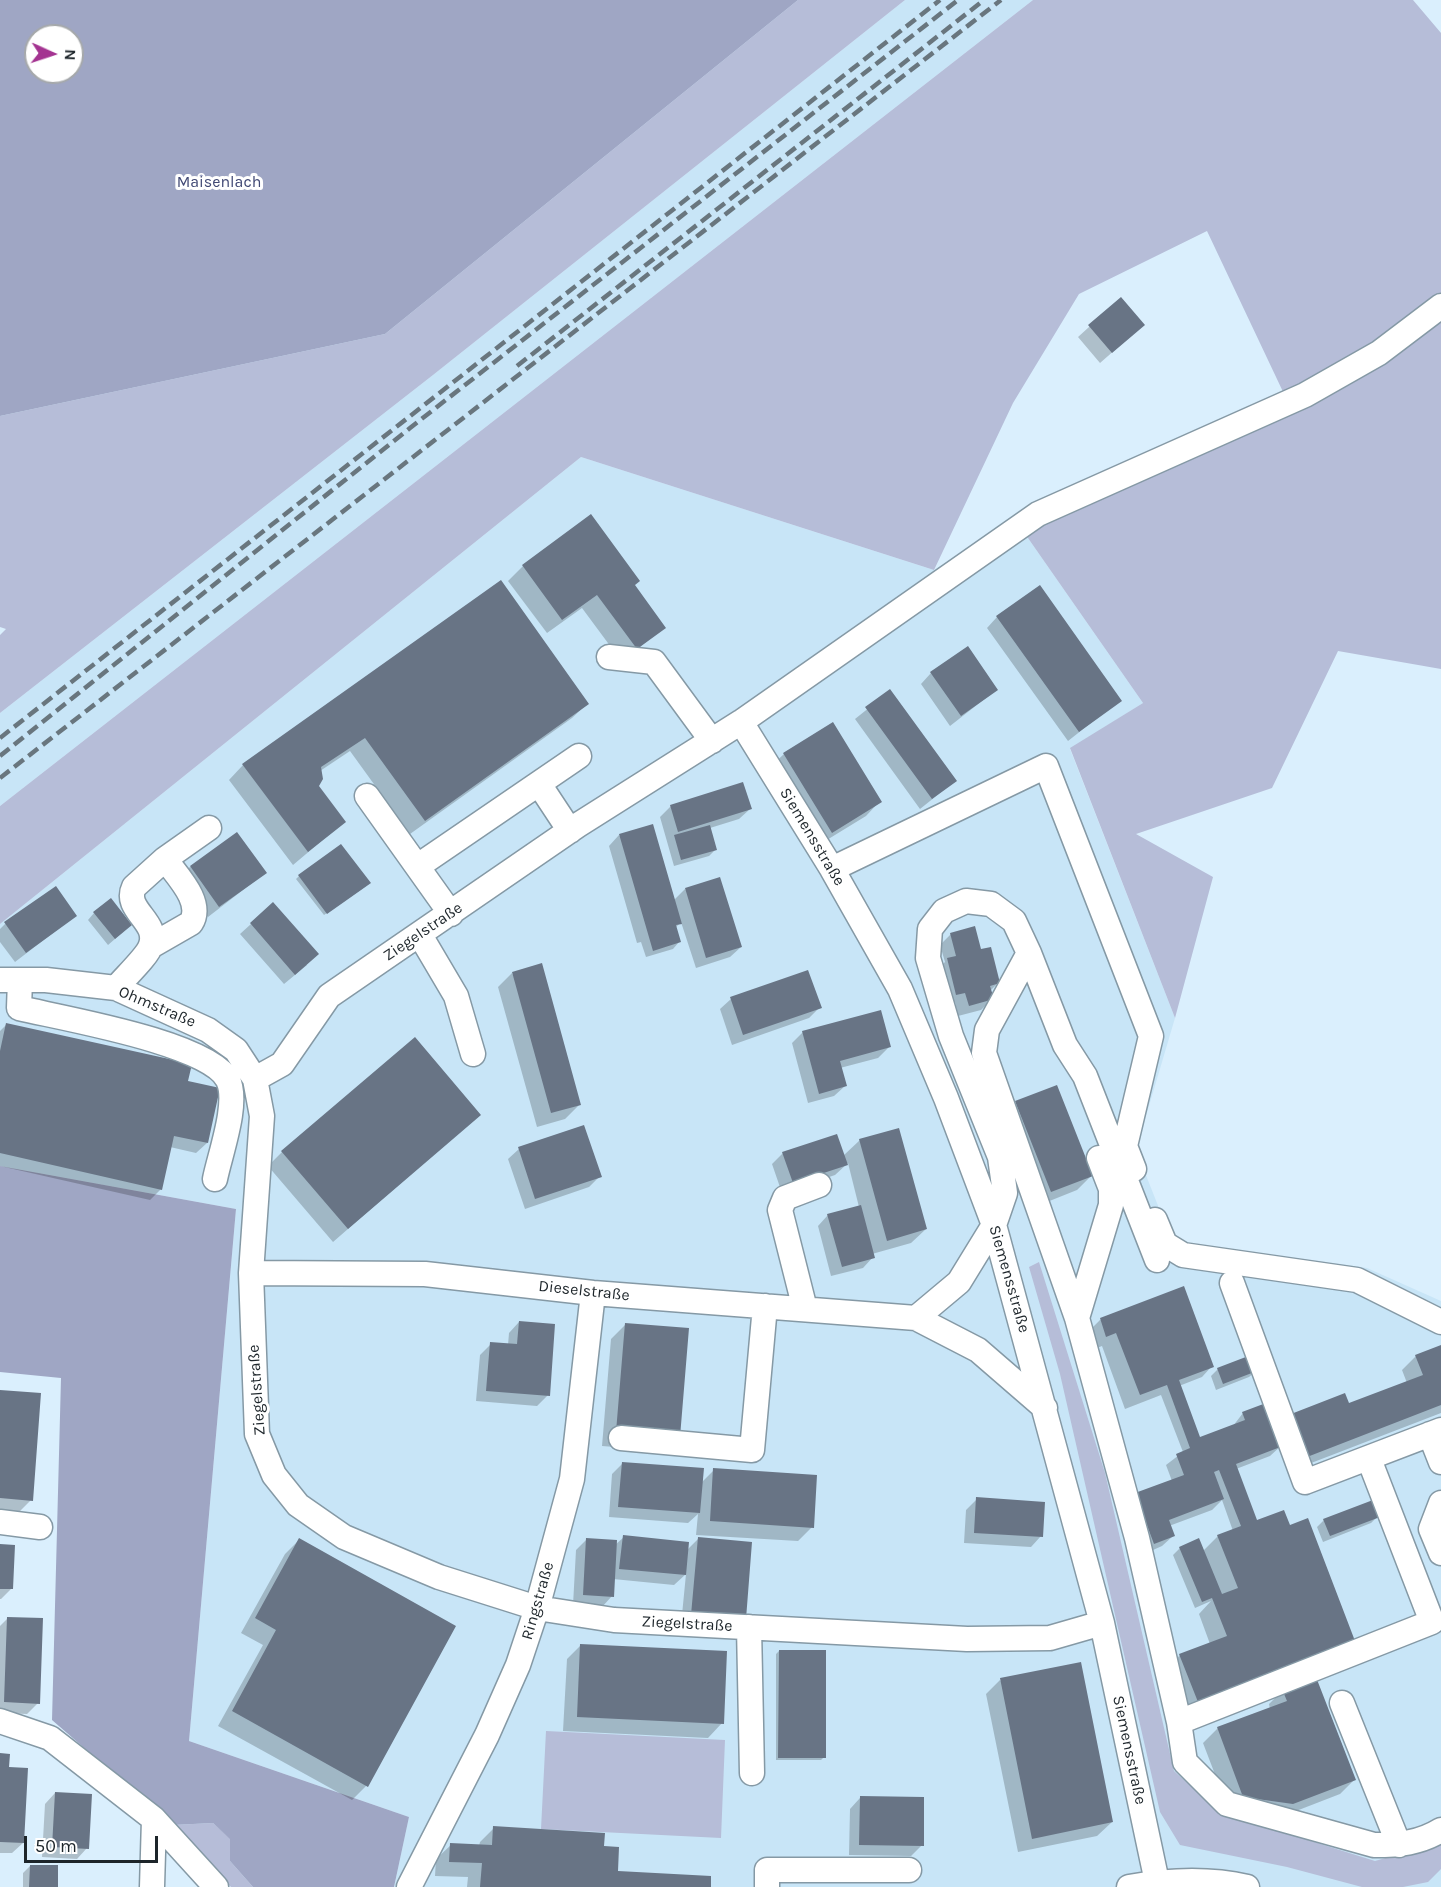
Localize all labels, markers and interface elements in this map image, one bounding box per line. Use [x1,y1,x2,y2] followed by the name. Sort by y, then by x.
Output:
[24,24,84,84] north arrow
[61,49,80,61] text: N
[177,172,261,192] park label: Maisenlach
[775,785,849,889] street label: Siemensstraße
[380,899,466,965] street label: Ziegelstraße
[116,982,198,1032] street label: Ohmstraße
[984,1223,1034,1335] street label: Siemensstraße
[537,1277,631,1305] street label: Dieselstraße
[244,1344,270,1436] street label: Ziegelstraße
[518,1560,558,1642] street label: Ringstraße
[641,1612,733,1636] street label: Ziegelstraße
[1108,1694,1150,1806] street label: Siemensstraße
[27,1824,160,1862] scale bar
[35,1835,77,1857] text: 50 m

